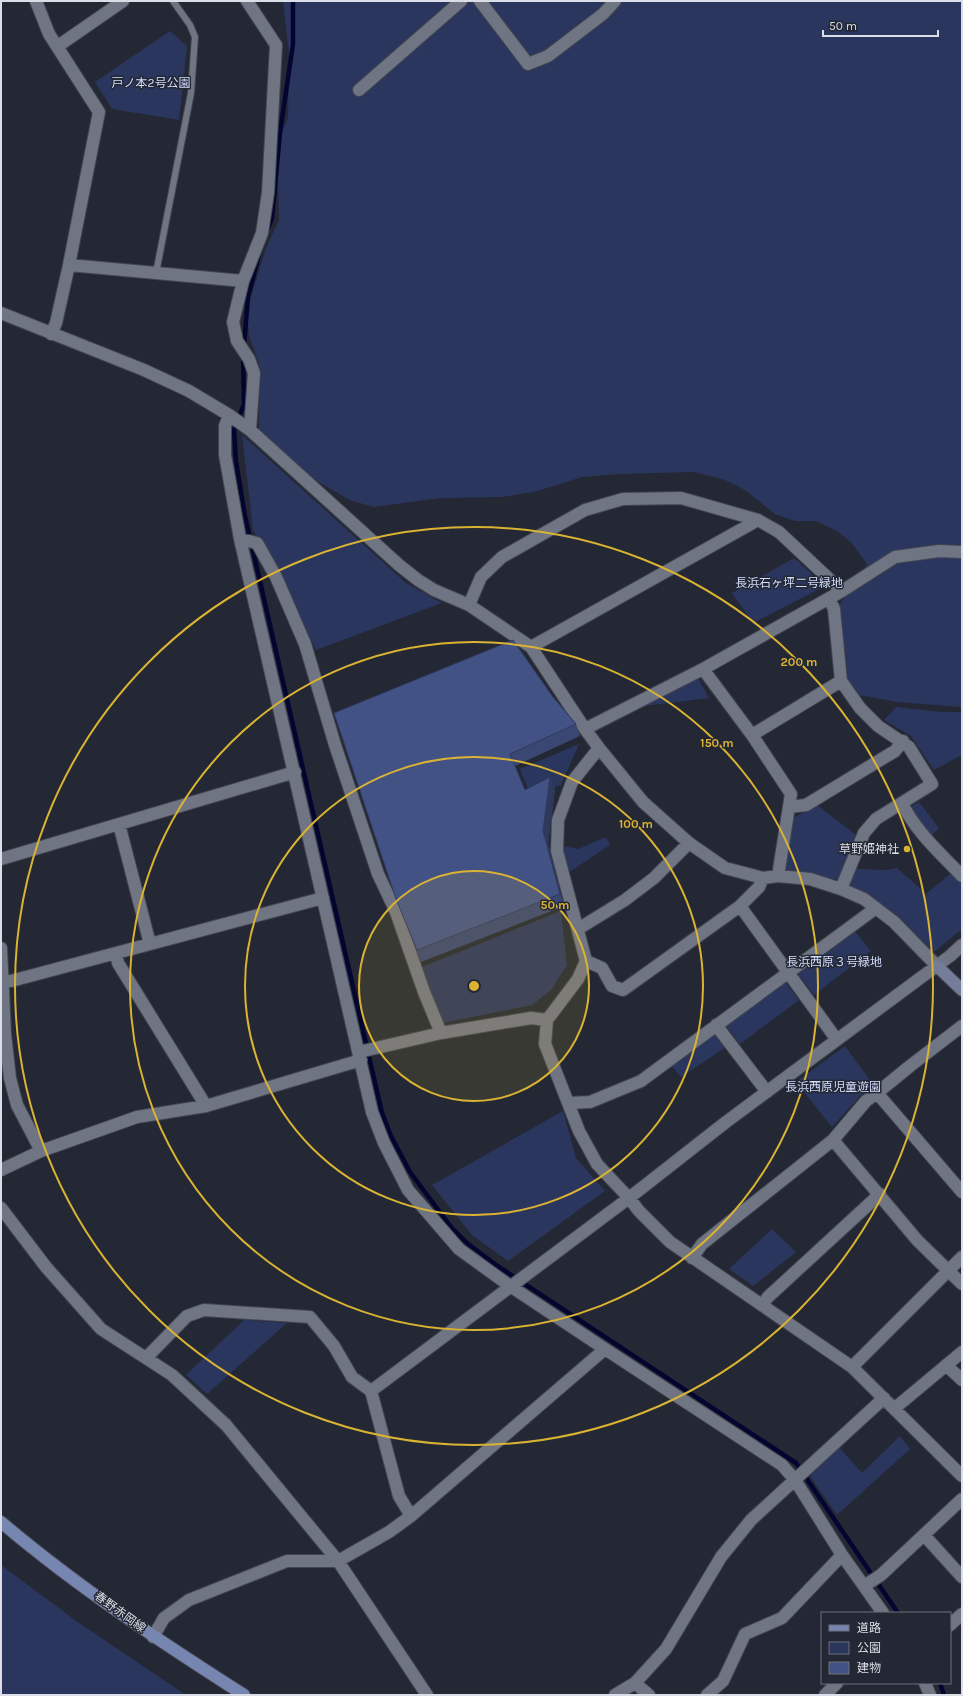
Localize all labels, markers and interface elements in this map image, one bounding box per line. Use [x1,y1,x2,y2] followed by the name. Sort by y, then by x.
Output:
[823,12,938,38] scale bar
[829,19,857,33] text: 50 m
[112,76,190,90] park label: 戸ノ本2号公園
[735,576,843,590] park label: 長浜石ヶ坪二号緑地
[781,655,817,669] text: 200 m
[700,736,734,750] text: 150 m
[619,817,653,831] text: 100 m
[839,842,899,856] place label: 草野姫神社
[902,844,912,854] marker: 草野姫神社
[541,898,570,912] text: 50 m
[786,955,882,969] park label: 長浜西原３号緑地
[467,979,481,993] centre of rings
[785,1080,881,1094] park label: 長浜西原児童遊園
[92,1589,148,1635] street label: 春野赤岡線
[821,1612,951,1684] legend
[857,1621,881,1635] text: 道路
[857,1641,881,1655] text: 公園
[857,1661,881,1675] text: 建物

